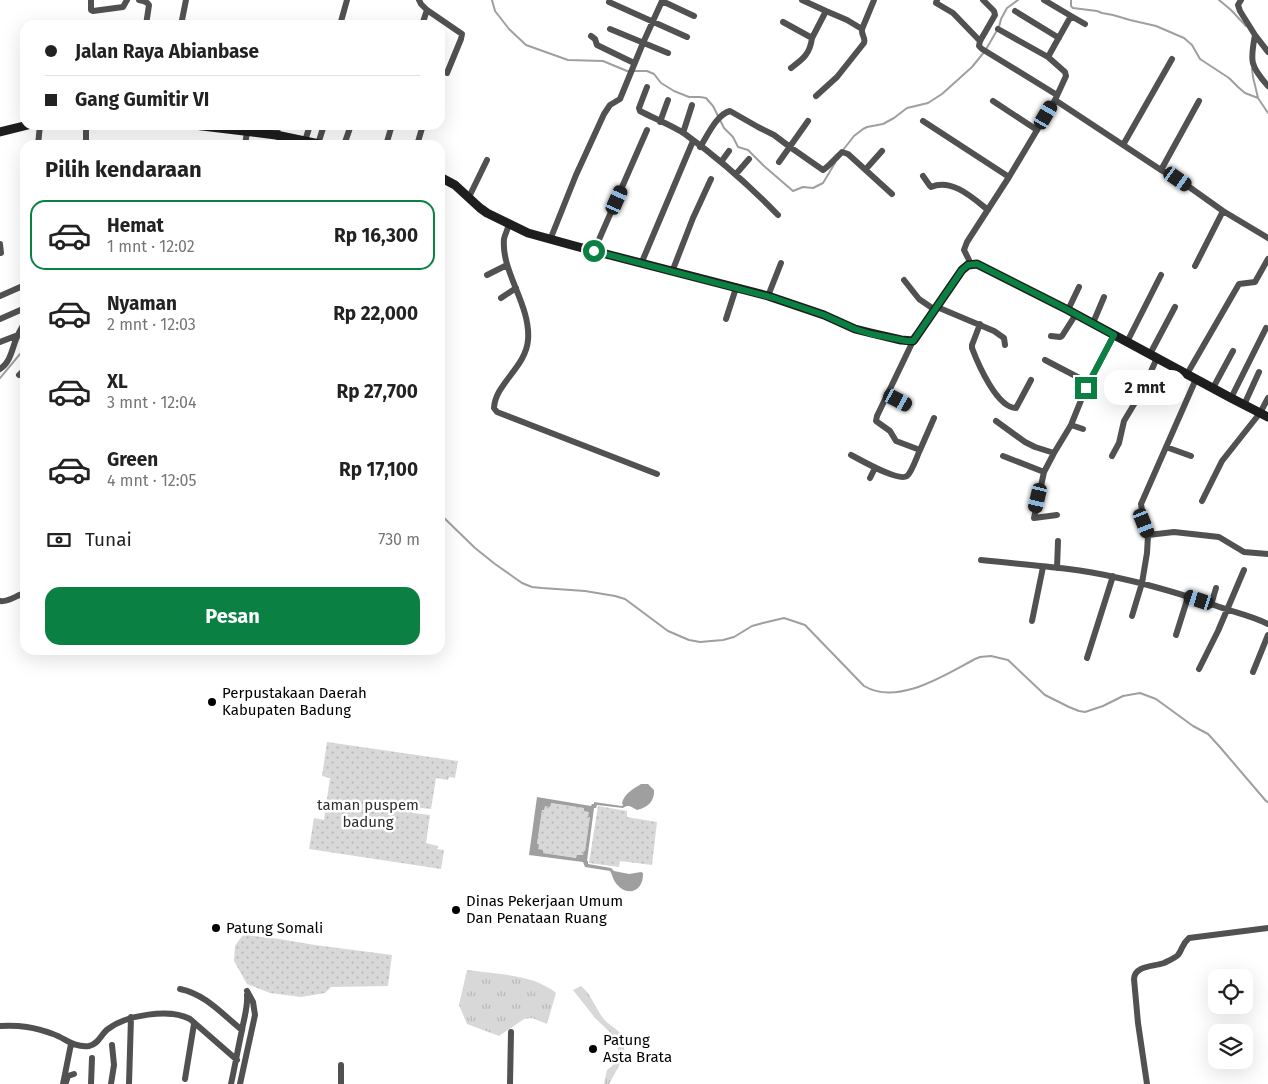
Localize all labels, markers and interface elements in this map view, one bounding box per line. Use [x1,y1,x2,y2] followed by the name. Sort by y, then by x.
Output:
[75,40,259,63] text: Jalan Raya Abianbase
[75,88,209,111] text: Gang Gumitir VI
[1032,98,1059,132] car
[45,156,202,183] text: Pilih kendaraan
[1161,164,1194,194] car
[604,183,629,217] car
[47,213,92,258] icon: car
[107,214,164,237] text: Hemat
[334,224,418,247] text: Rp 16,300
[107,237,195,256] text: 1 mnt · 12:02
[583,240,605,262] route start
[47,291,92,336] icon: car
[107,292,177,315] text: Nyaman
[333,302,418,325] text: Rp 22,000
[107,315,196,334] text: 2 mnt · 12:03
[47,369,92,414] icon: car
[107,370,128,393] text: XL
[1104,370,1186,406] callout: 2 mnt
[1075,377,1097,399] route end
[1125,378,1166,397] text: 2 mnt
[336,380,418,403] text: Rp 27,700
[881,386,914,414] car
[107,393,197,412] text: 3 mnt · 12:04
[47,447,92,492] icon: car
[107,448,158,471] text: Green
[339,458,418,481] text: Rp 17,100
[107,471,197,490] text: 4 mnt · 12:05
[1027,482,1048,514] car
[1131,506,1156,540] car
[45,526,73,554] icon: cash
[85,528,132,551] text: Tunai
[378,530,420,549] text: 730 m
[45,587,420,645] button: Pesan
[1182,588,1215,612] car
[222,684,367,719] place label: Perpustakaan Daerah Kabupaten Badung
[206,696,218,708] marker: Perpustakaan Daerah Kabupaten Badung
[317,796,419,831] park label: taman puspem badung
[466,892,623,927] place label: Dinas Pekerjaan Umum Dan Penataan Ruang
[450,904,462,916] marker: Dinas Pekerjaan Umum Dan Penataan Ruang
[226,919,323,937] place label: Patung Somali
[210,922,222,934] marker: Patung Somali
[1208,969,1253,1069] map controls
[1208,969,1253,1014] button: locate
[1208,1024,1253,1069] button: layers
[603,1031,672,1066] place label: Patung Asta Brata
[587,1043,599,1055] marker: Patung Asta Brata

